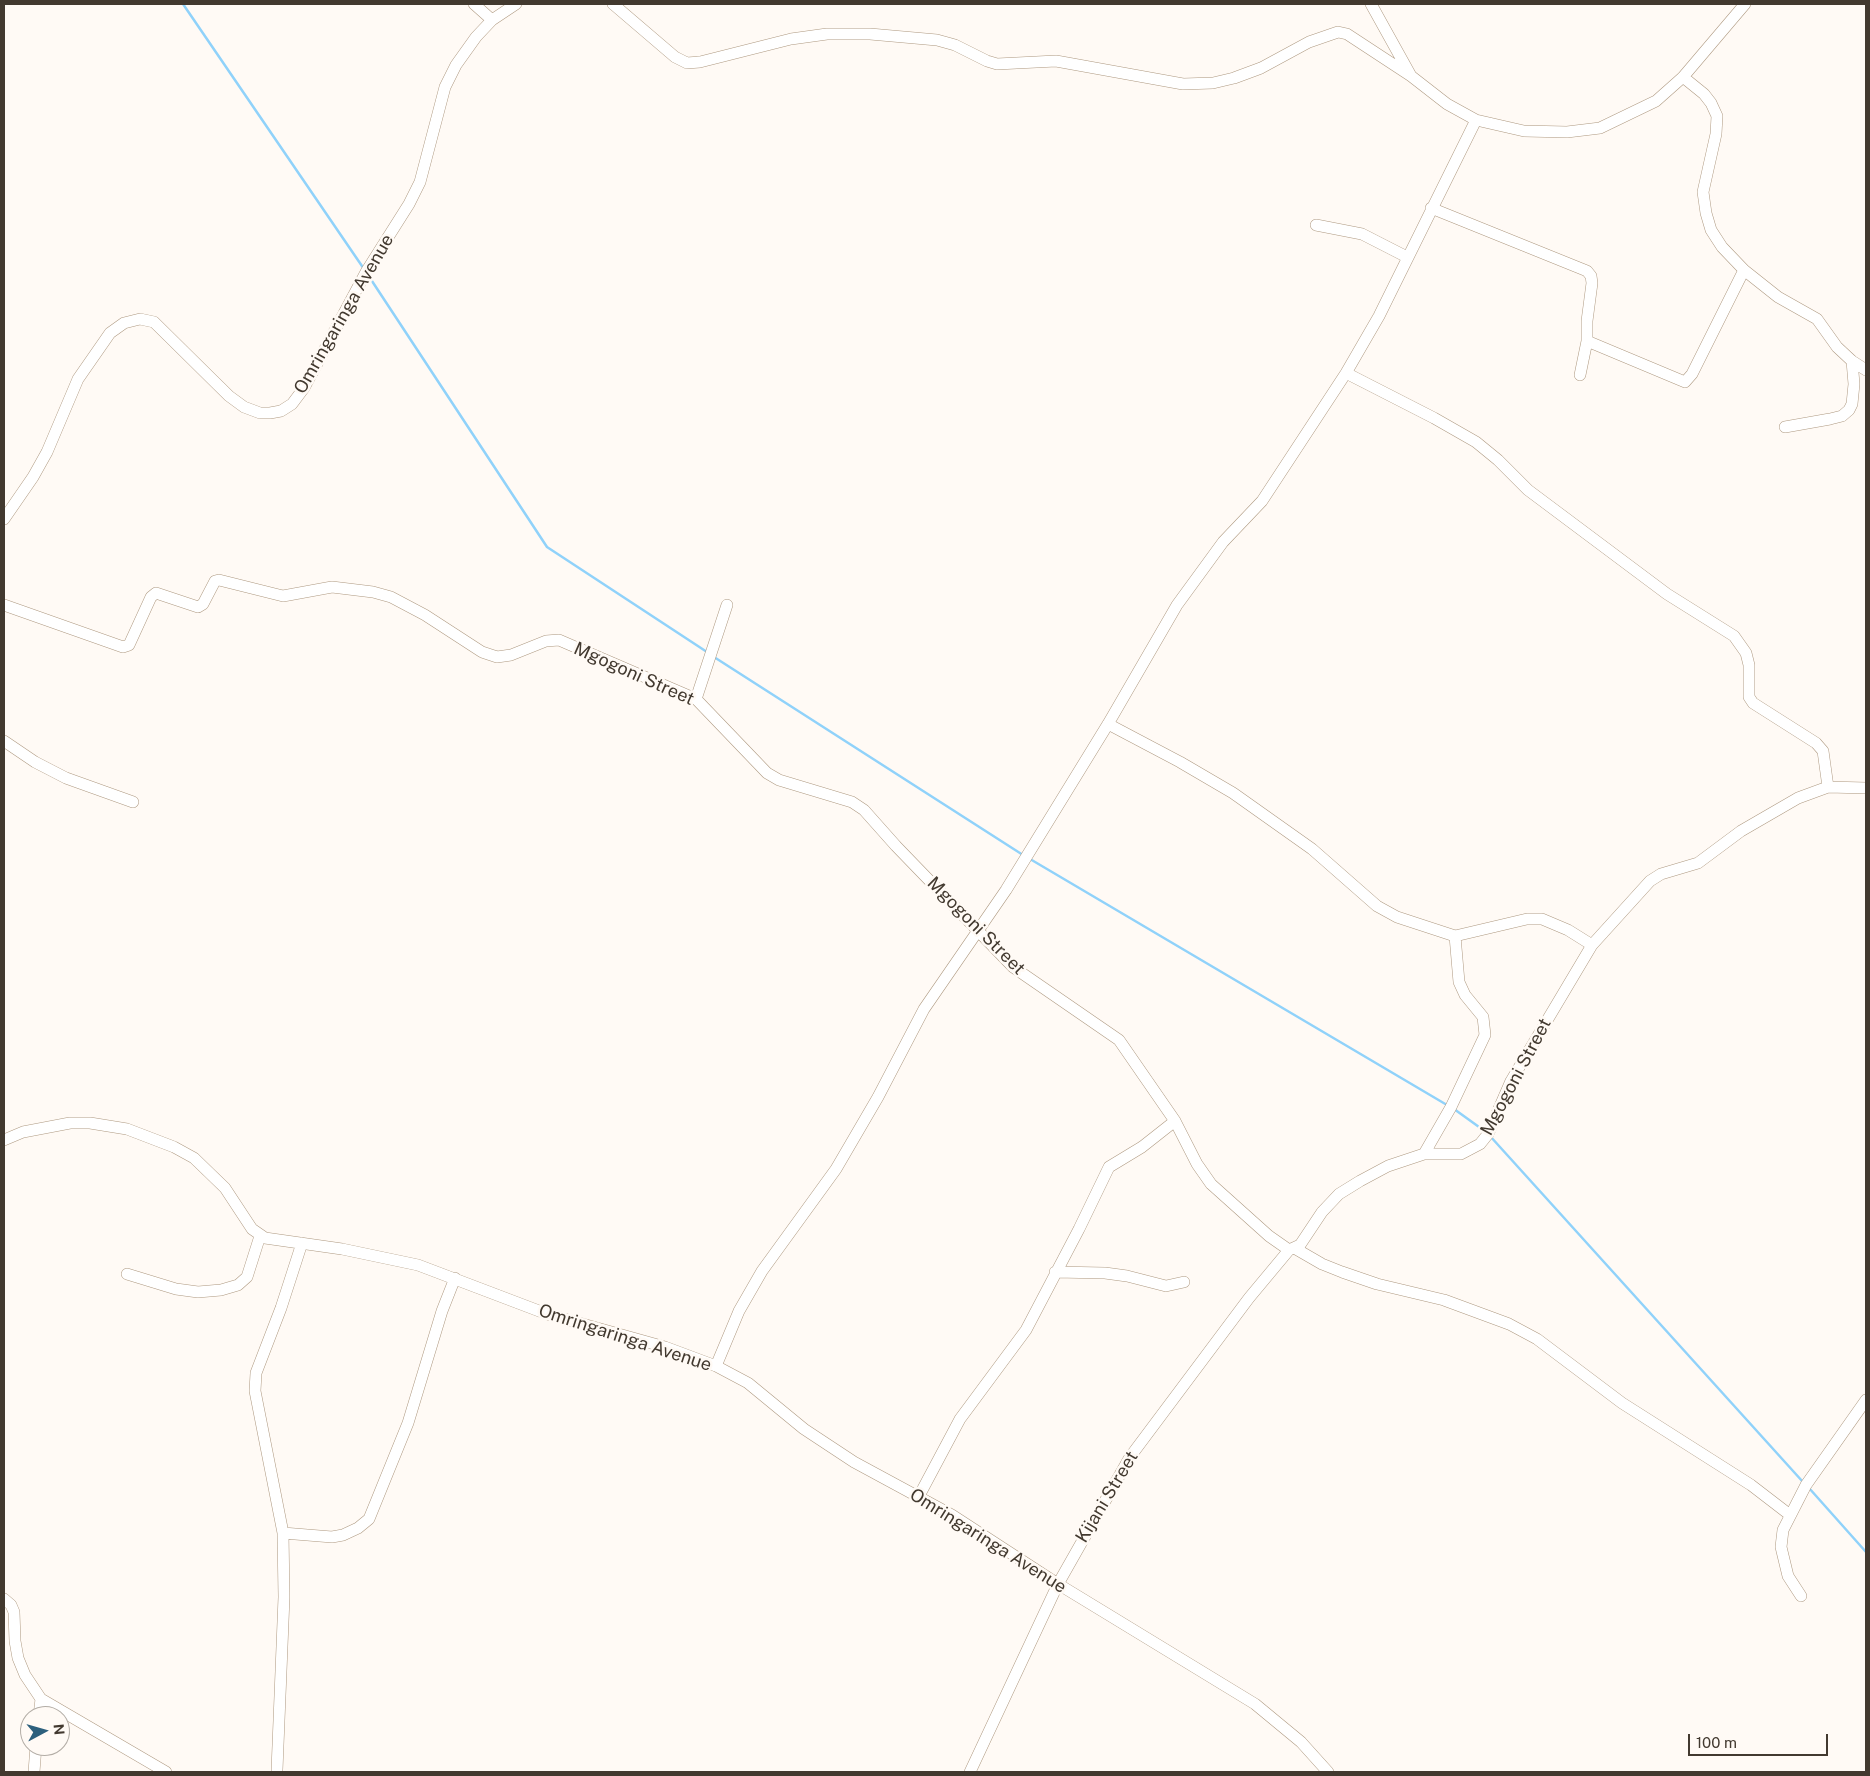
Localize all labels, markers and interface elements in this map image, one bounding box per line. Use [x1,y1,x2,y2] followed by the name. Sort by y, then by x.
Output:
[289,230,399,398] street label: Omringaringa Avenue
[570,638,698,710] street label: Mgogoni Street
[922,872,1030,980] street label: Mgogoni Street
[1476,1015,1556,1139] street label: Mgogoni Street
[536,1300,714,1376] street label: Omringaringa Avenue
[1071,1447,1143,1547] street label: Kijani Street
[906,1484,1070,1598] street label: Omringaringa Avenue
[20,1706,70,1756] north arrow
[50,1723,67,1736] text: N
[1690,1724,1830,1756] scale bar
[1696,1734,1737,1751] text: 100 m

